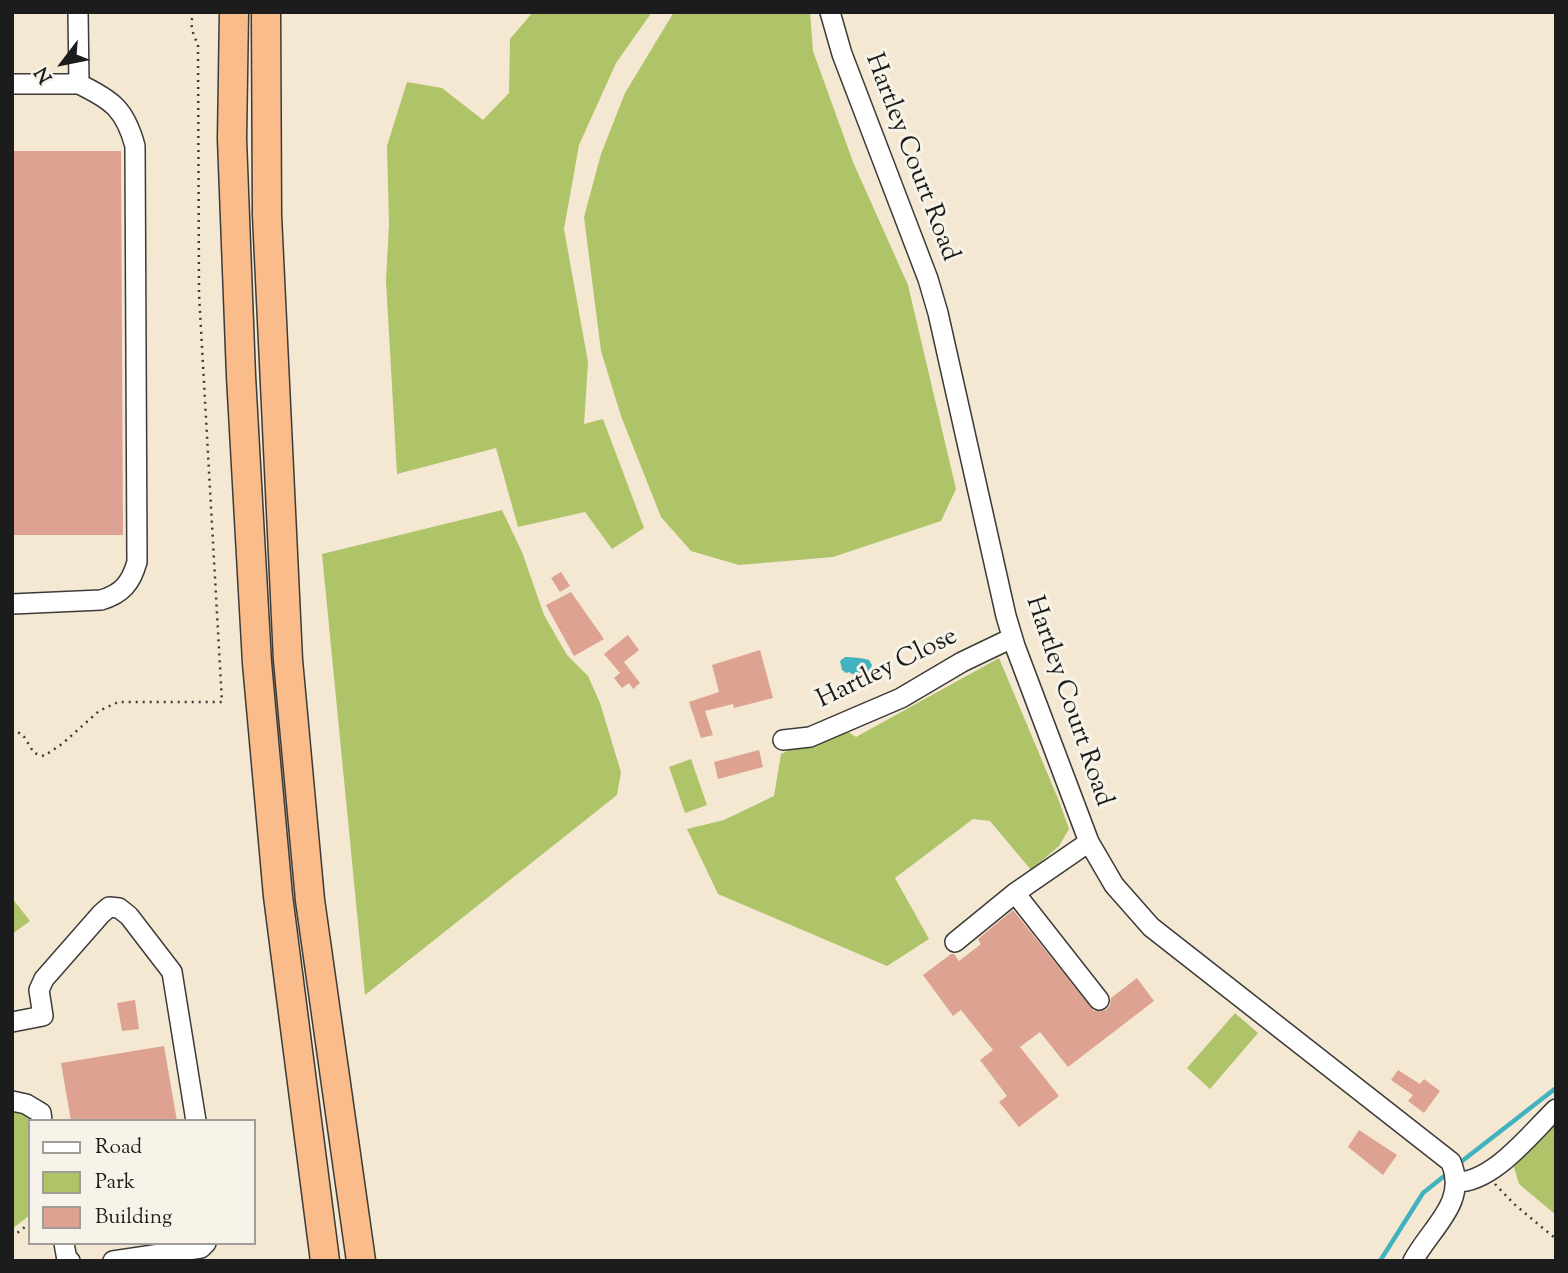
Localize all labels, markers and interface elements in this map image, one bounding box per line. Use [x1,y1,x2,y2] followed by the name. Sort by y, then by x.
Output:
[28,28,98,98] north arrow
[856,50,964,266] street label: Hartley Court Road
[29,61,60,88] text: N
[1016,593,1118,811] street label: Hartley Court Road
[813,623,963,717] street label: Hartley Close
[28,1119,256,1245] legend
[95,1133,142,1163] text: Road
[95,1168,135,1198] text: Park
[95,1203,172,1233] text: Building

